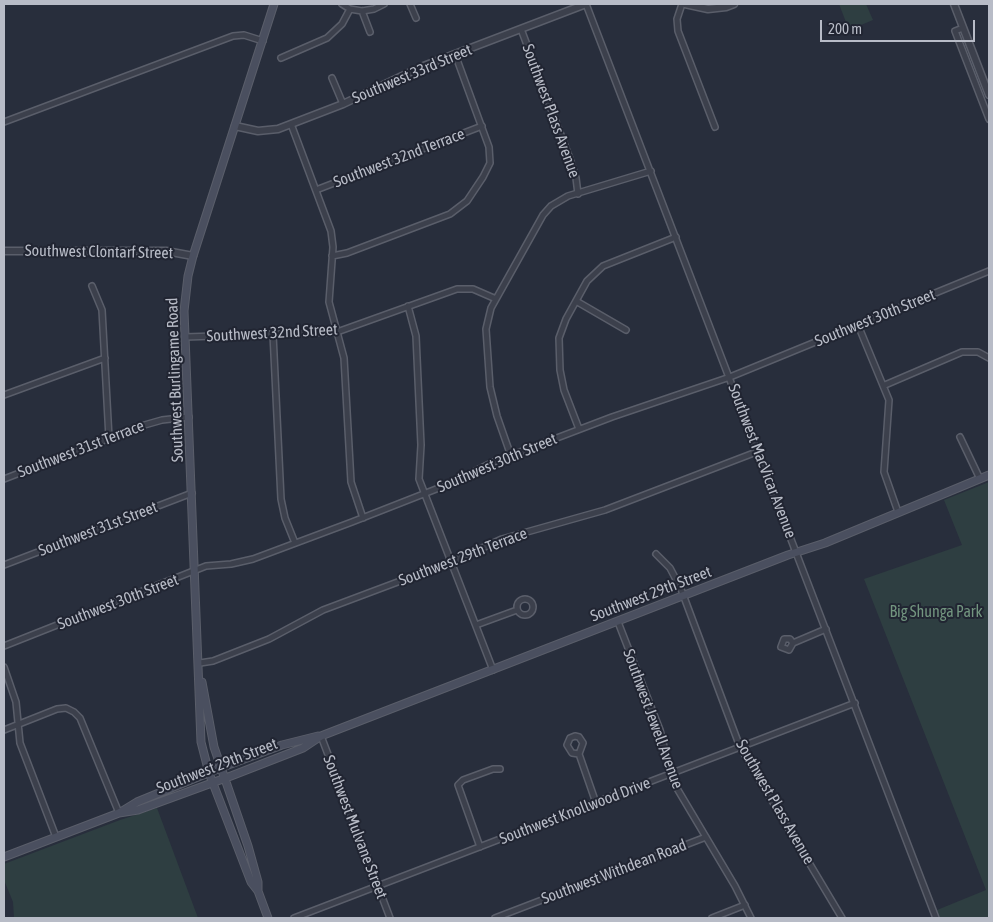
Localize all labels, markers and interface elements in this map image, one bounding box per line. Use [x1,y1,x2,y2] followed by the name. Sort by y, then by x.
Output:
[823,10,978,42] scale bar
[828,20,862,37] text: 200 m
[349,40,475,108] street label: Southwest 33rd Street
[518,42,584,180] street label: Southwest Plass Avenue
[331,124,467,192] street label: Southwest 32nd Terrace
[25,241,173,263] street label: Southwest Clontarf Street
[812,285,938,351] street label: Southwest 30th Street
[163,297,187,463] street label: Southwest Burlingame Road
[206,320,338,346] street label: Southwest 32nd Street
[724,381,800,541] street label: Southwest MacVicar Avenue
[15,416,147,482] street label: Southwest 31st Terrace
[434,429,560,497] street label: Southwest 30th Street
[36,497,160,561] street label: Southwest 31st Street
[396,524,530,590] street label: Southwest 29th Terrace
[588,562,714,626] street label: Southwest 29th Street
[55,570,181,634] street label: Southwest 30th Street
[889,602,983,622] park label: Big Shunga Park
[619,647,687,791] street label: Southwest Jewell Avenue
[154,734,280,798] street label: Southwest 29th Street
[732,736,818,868] street label: Southwest Plass Avenue
[319,753,391,901] street label: Southwest Mulvane Street
[497,773,653,849] street label: Southwest Knollwood Drive
[539,835,689,909] street label: Southwest Withdean Road

